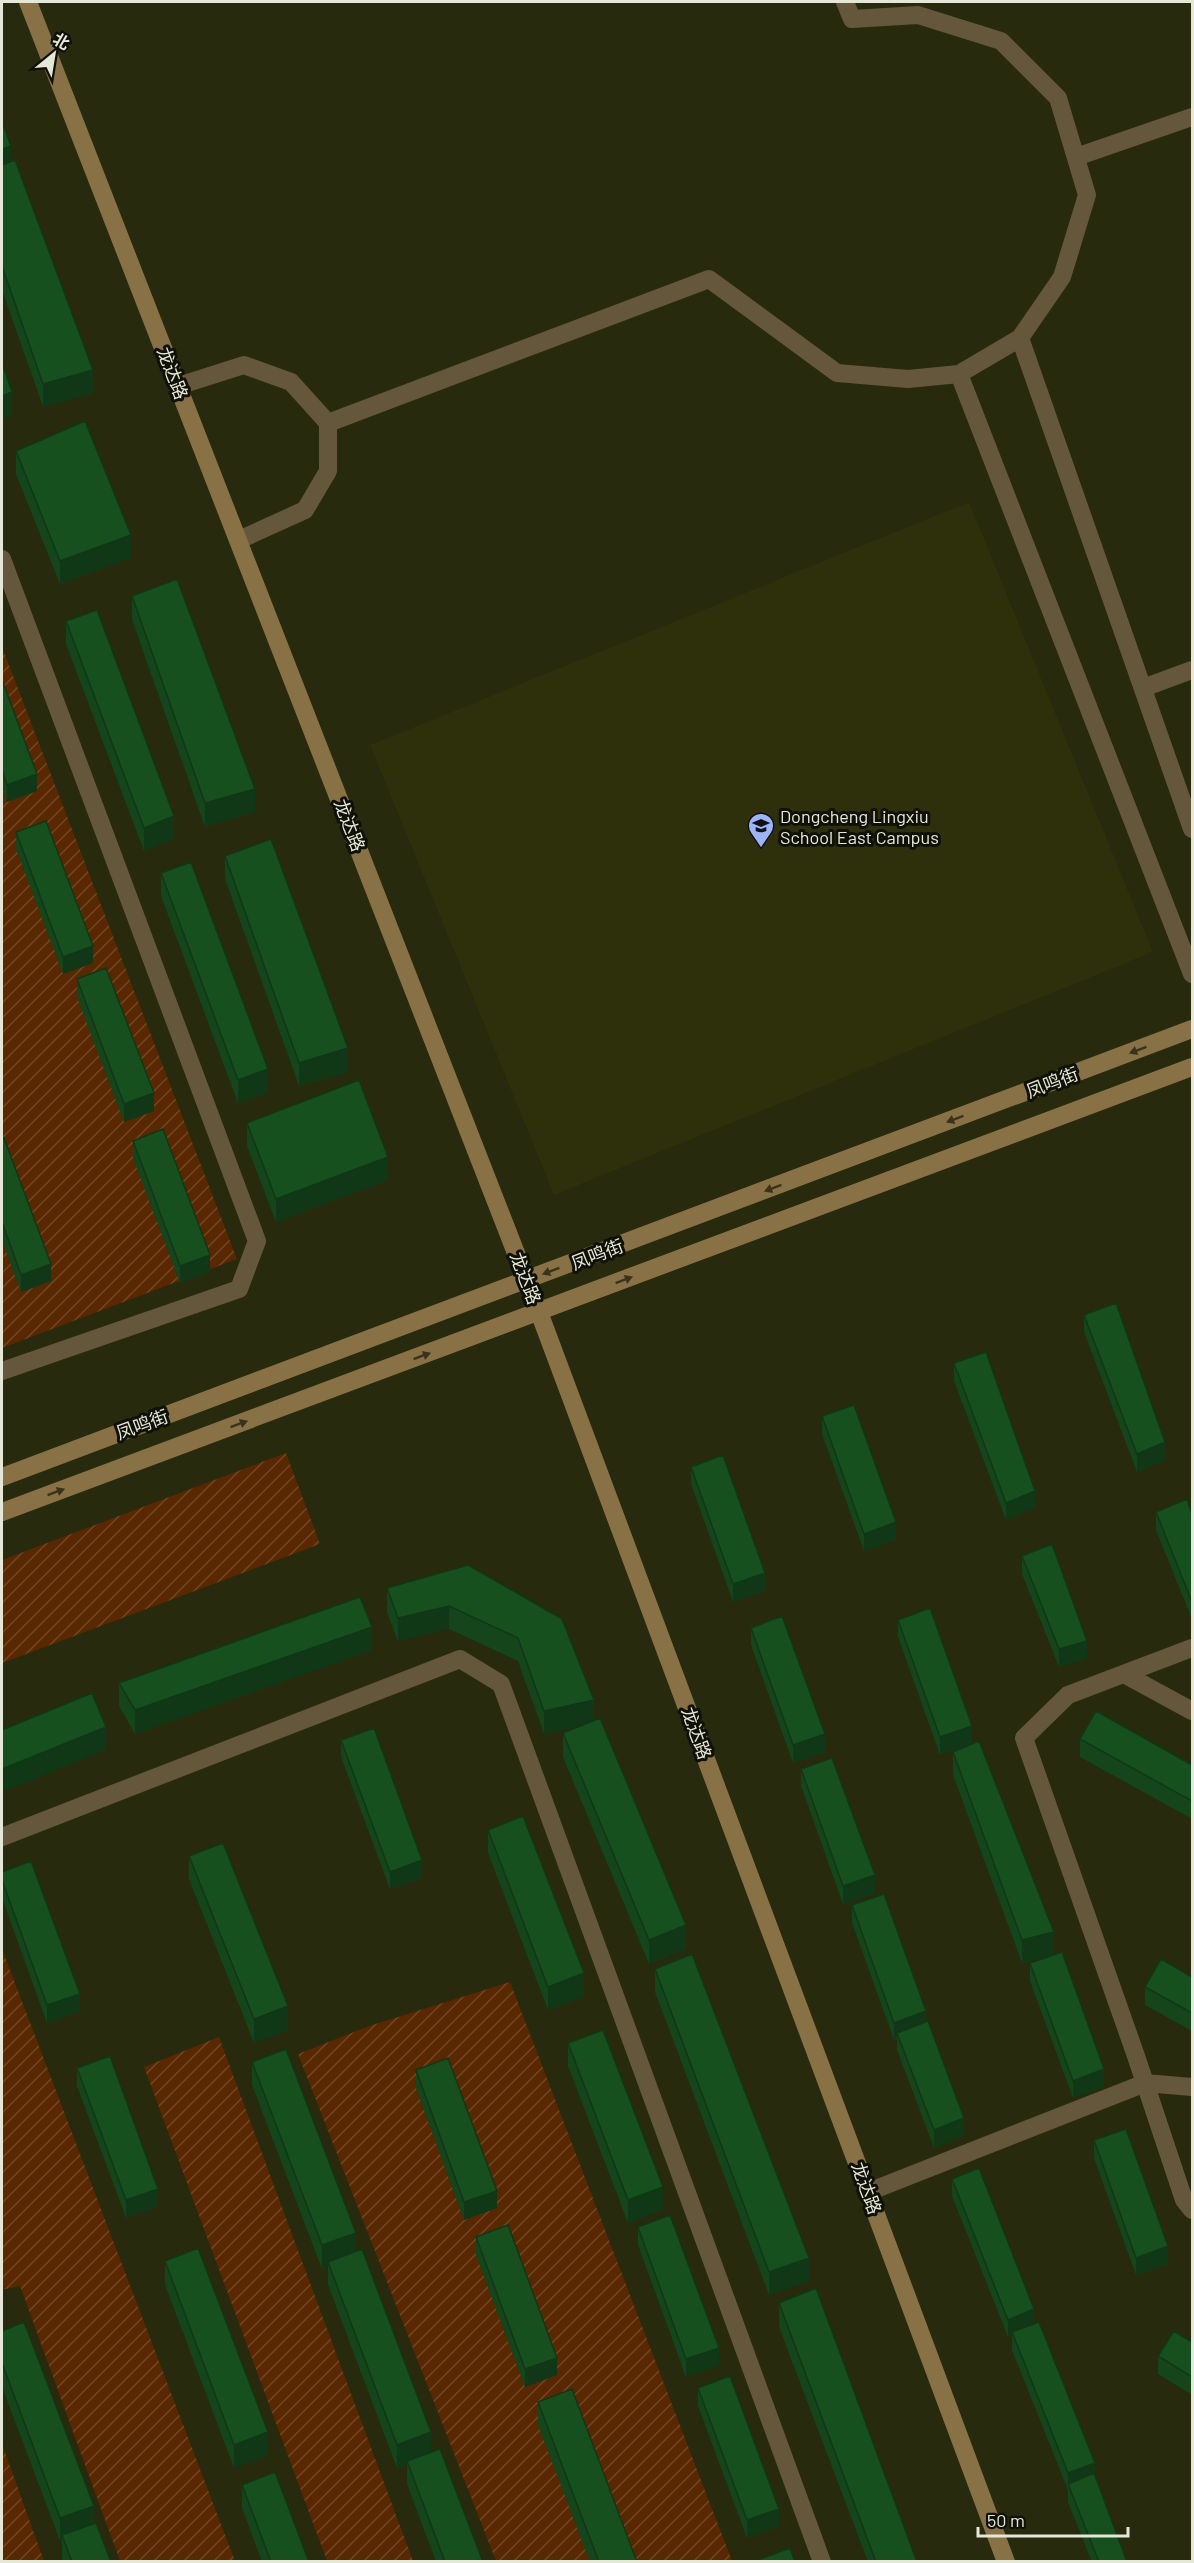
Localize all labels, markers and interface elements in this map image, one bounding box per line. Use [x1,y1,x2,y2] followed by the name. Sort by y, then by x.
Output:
[24,24,84,84] north arrow
[50,28,73,53] text: 北
[153,344,193,402] street label: 龙达路
[330,796,370,854] street label: 龙达路
[780,805,939,848] place label: Dongcheng Lingxiu School East Campus
[746,811,776,849] school or university icon: Dongcheng Lingxiu School East Campus
[1129,1046,1147,1055] one-way arrow
[1023,1062,1081,1102] street label: 凤鸣街
[946,1115,964,1124] one-way arrow
[764,1183,782,1193] one-way arrow
[568,1234,626,1274] street label: 凤鸣街
[506,1249,546,1307] street label: 龙达路
[542,1267,560,1277] one-way arrow
[615,1275,633,1284] one-way arrow
[413,1350,431,1360] one-way arrow
[113,1404,171,1444] street label: 凤鸣街
[230,1418,248,1428] one-way arrow
[47,1487,65,1496] one-way arrow
[677,1704,717,1762] street label: 龙达路
[847,2159,887,2217] street label: 龙达路
[978,2500,1128,2538] scale bar
[987,2509,1025,2531] text: 50 m

